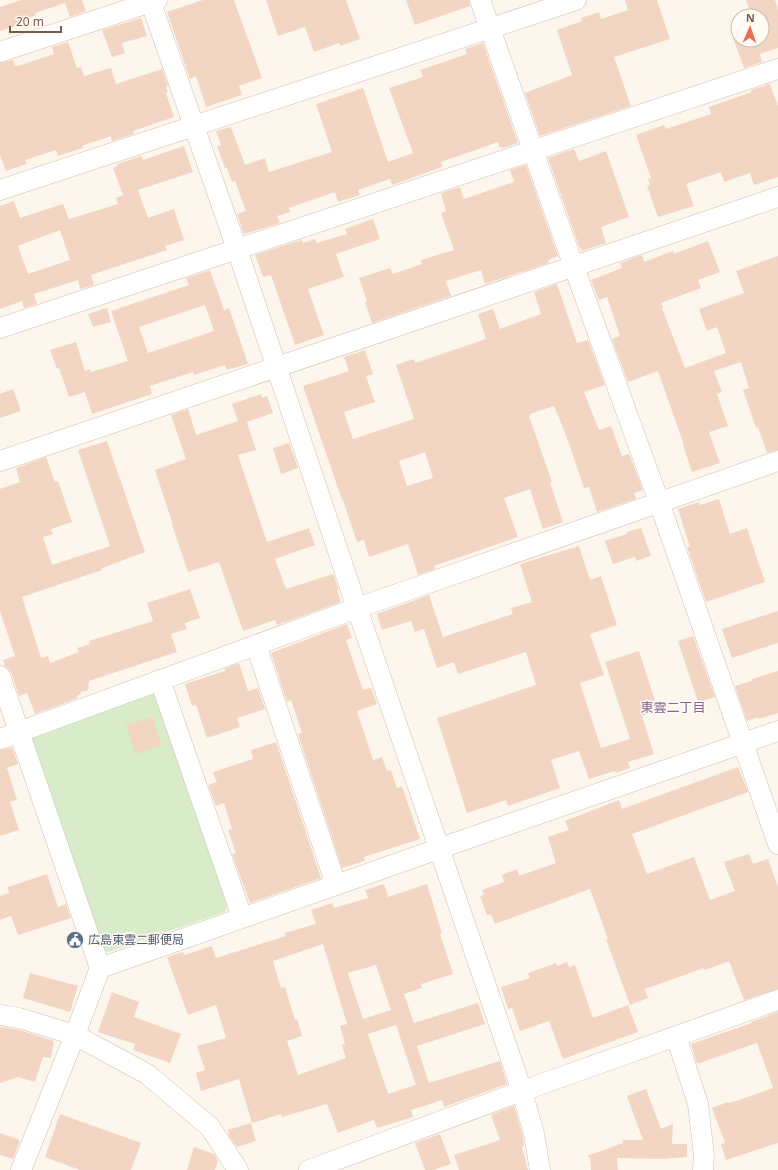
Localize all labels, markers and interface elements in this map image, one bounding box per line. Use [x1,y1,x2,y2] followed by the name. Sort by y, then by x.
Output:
[10,8,61,34] scale bar
[730,8,770,48] north arrow
[746,10,755,25] text: N
[16,13,44,30] text: 20 m
[640,698,706,716] district label: 東雲二丁目
[65,930,85,950] public building icon: 広島東雲二郵便局
[88,931,184,948] place label: 広島東雲二郵便局

